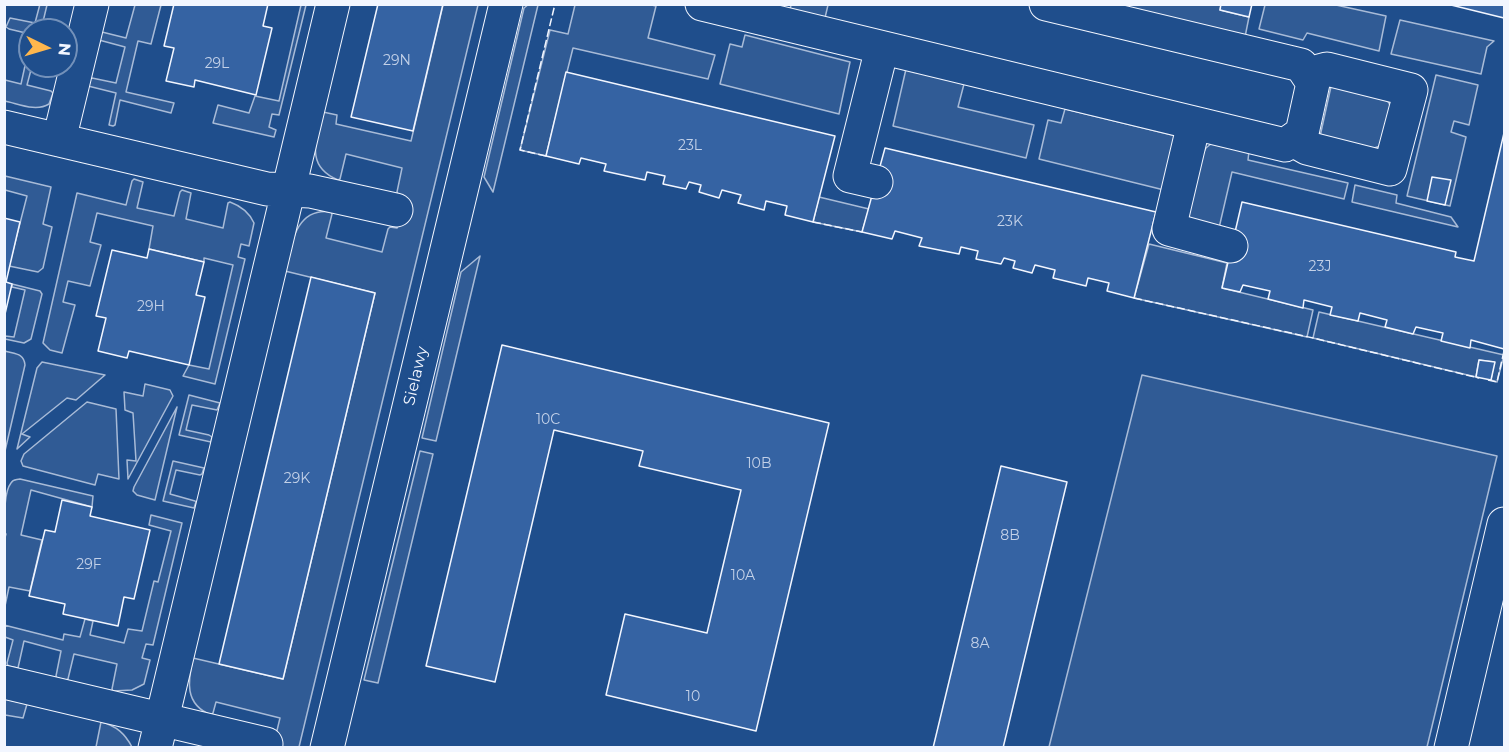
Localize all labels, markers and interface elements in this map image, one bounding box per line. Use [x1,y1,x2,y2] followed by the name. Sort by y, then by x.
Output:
[18,18,78,78] north arrow
[54,42,74,57] text: N
[383,53,411,69] house number: 29N
[205,56,229,72] house number: 29L
[678,138,702,154] house number: 23L
[997,214,1023,230] house number: 23K
[1309,259,1331,275] house number: 23J
[137,299,165,315] house number: 29H
[400,345,432,407] street label: Sielawy
[536,412,560,428] house number: 10C
[747,456,771,472] house number: 10B
[284,471,310,487] house number: 29K
[1000,528,1020,544] house number: 8B
[76,557,102,573] house number: 29F
[731,568,755,584] house number: 10A
[971,636,989,652] house number: 8A
[686,689,700,705] house number: 10

